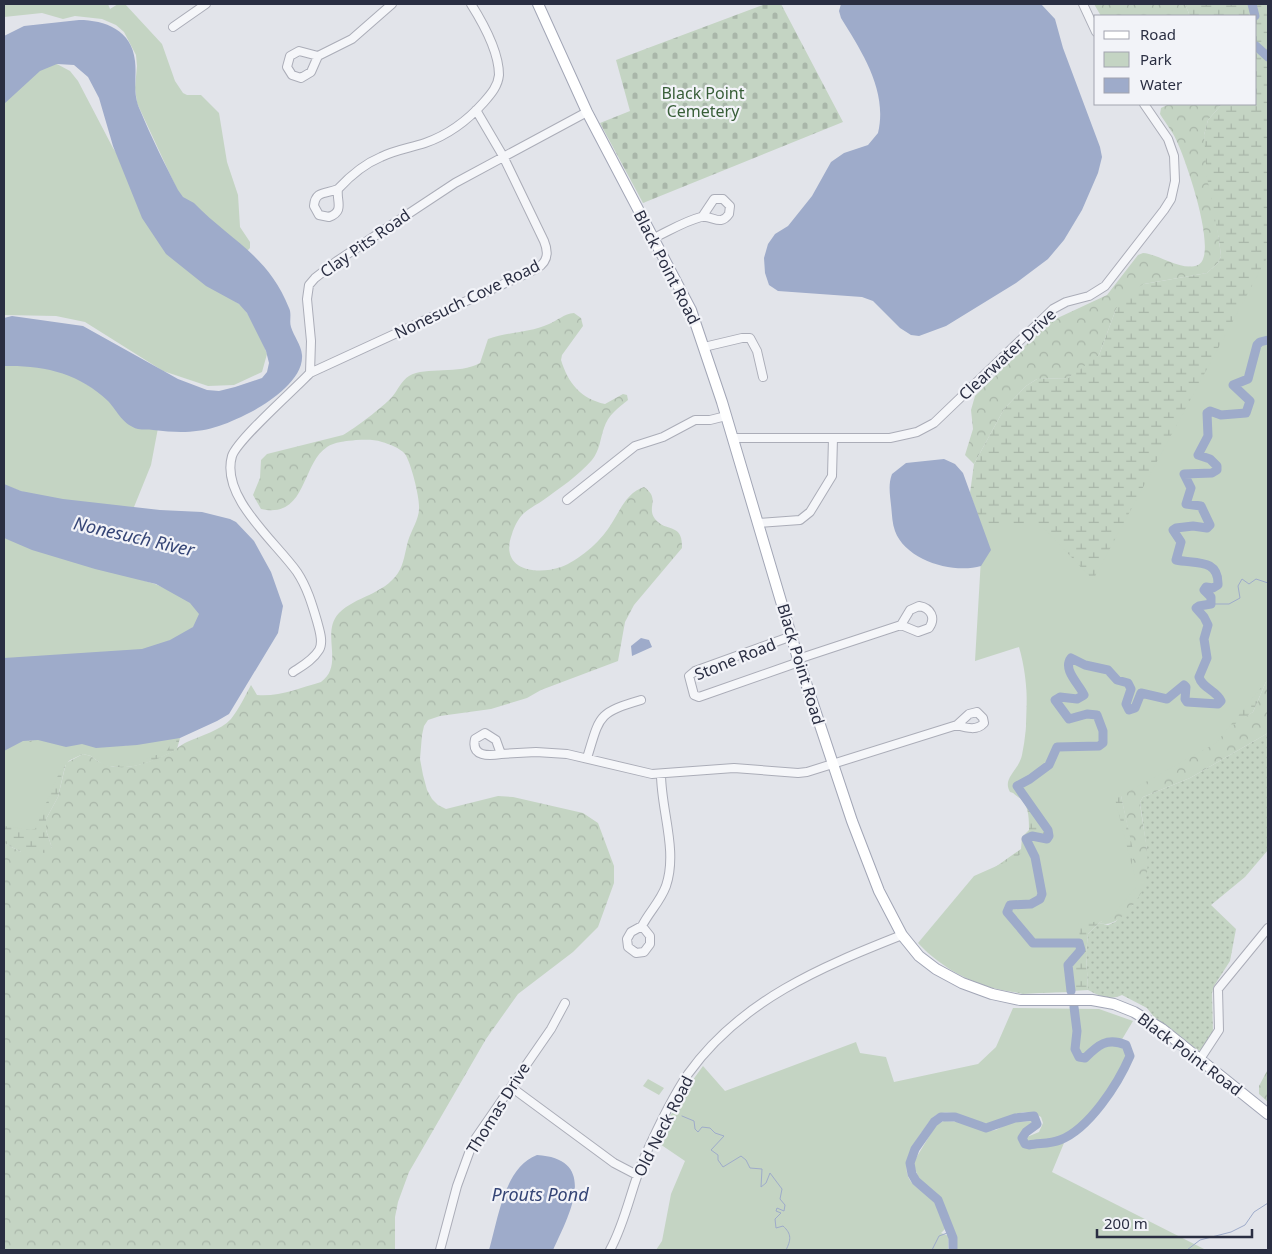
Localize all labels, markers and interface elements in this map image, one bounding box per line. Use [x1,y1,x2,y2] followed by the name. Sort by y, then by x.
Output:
[1094,15,1257,105] legend
[1140,24,1176,44] text: Road
[1140,49,1172,69] text: Park
[1140,74,1182,94] text: Water
[661,82,745,122] park label: Black Point Cemetery
[316,204,414,282] street label: Clay Pits Road
[629,206,705,328] street label: Black Point Road
[391,254,543,344] street label: Nonesuch Cove Road
[954,303,1060,405] street label: Clearwater Drive
[71,510,198,562] water label: Nonesuch River
[772,601,830,727] street label: Black Point Road
[691,633,779,685] street label: Stone Road
[1133,1007,1247,1101] street label: Black Point Road
[461,1058,535,1158] street label: Thomas Drive
[628,1072,698,1180] street label: Old Neck Road
[491,1182,589,1206] water label: Prouts Pond
[1097,1206,1252,1238] scale bar
[1104,1213,1148,1233] text: 200 m

